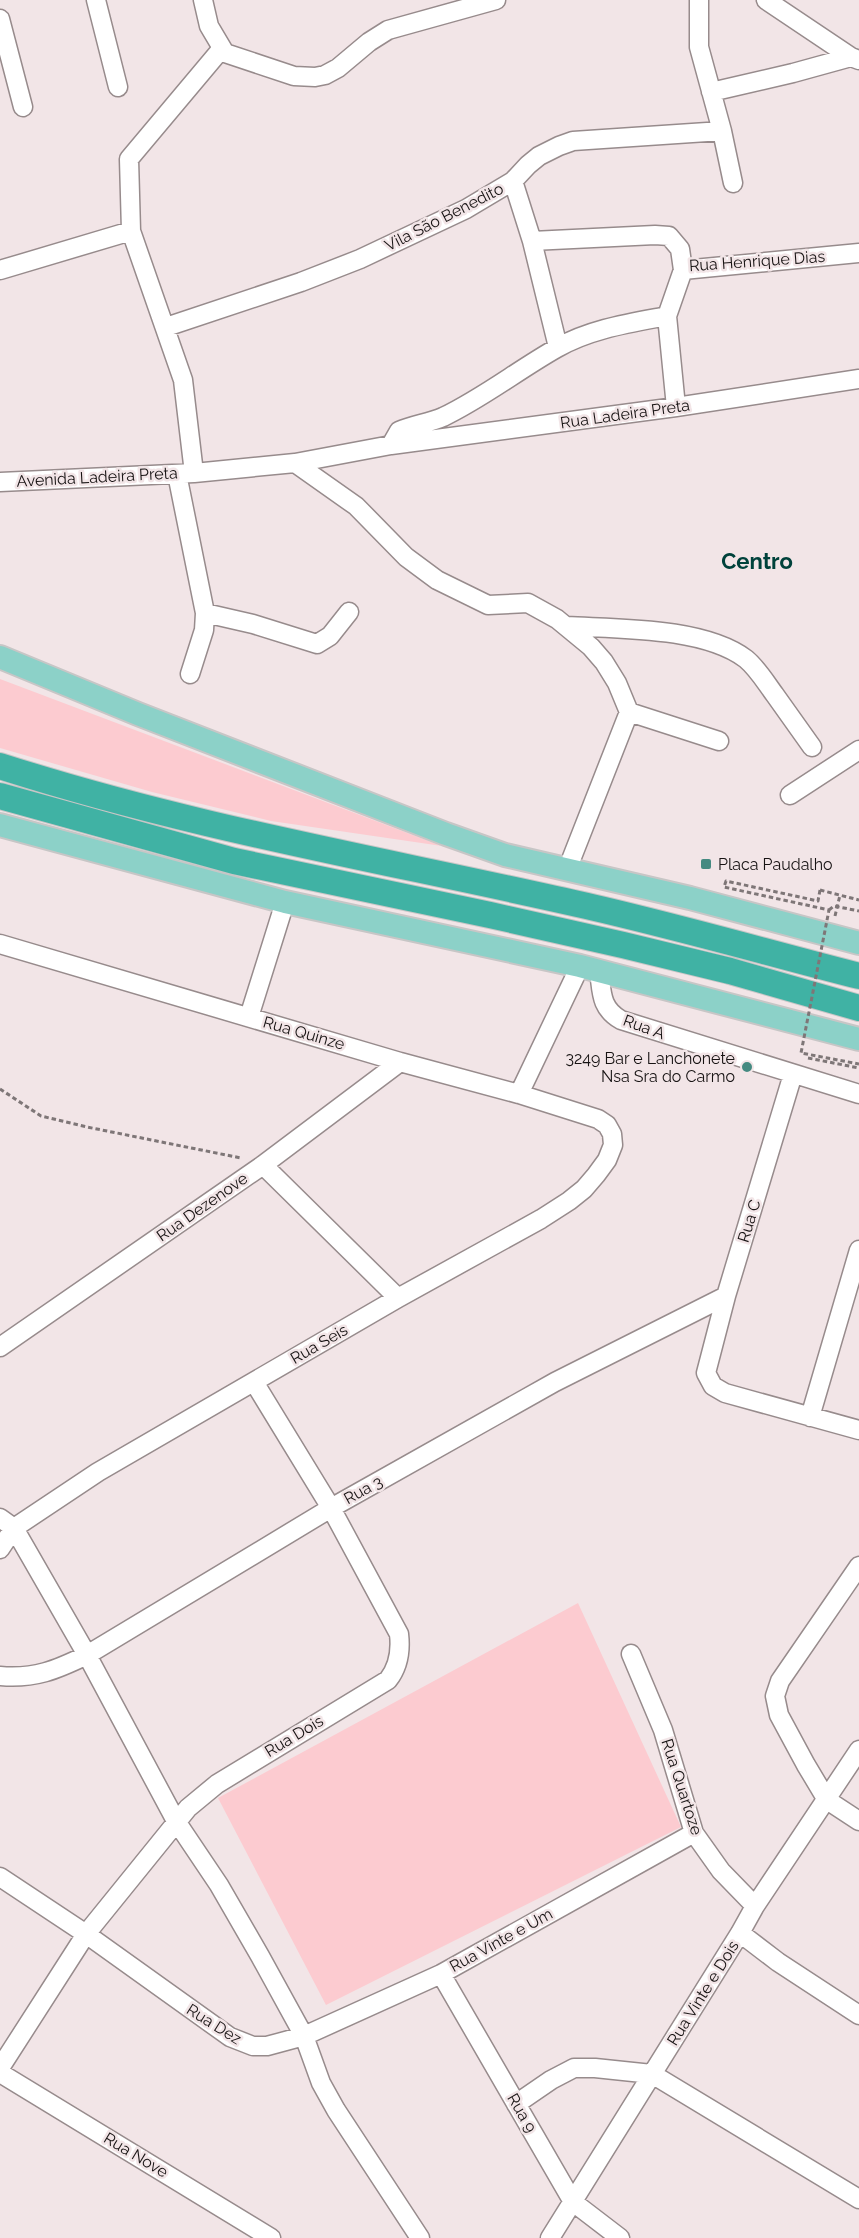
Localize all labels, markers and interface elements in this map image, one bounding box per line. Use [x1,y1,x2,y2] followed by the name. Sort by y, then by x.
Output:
[382,179,506,255] street label: Vila São Benedito
[688,247,826,275] street label: Rua Henrique Dias
[559,396,691,432] street label: Rua Ladeira Preta
[16,463,178,491] street label: Avenida Ladeira Preta
[721,548,793,574] district label: Centro
[718,855,833,874] place label: Placa Paudalho
[699,857,713,871] marker: Placa Paudalho
[621,1011,668,1043] street label: Rua A
[261,1012,347,1054] street label: Rua Quinze
[565,1049,735,1086] place label: 3249 Bar e Lanchonete Nsa Sra do Carmo
[740,1060,754,1074] marker: 3249 Bar e Lanchonete Nsa Sra do Carmo
[153,1169,251,1245] street label: Rua Dezenove
[734,1197,764,1245] street label: Rua C
[287,1320,351,1368] street label: Rua Seis
[340,1472,386,1508] street label: Rua 3
[261,1711,327,1761] street label: Rua Dois
[657,1736,707,1838] street label: Rua Quartoze
[446,1904,556,1976] street label: Rua Vinte e Um
[663,1937,743,2049] street label: Rua Vinte e Dois
[183,2000,245,2048] street label: Rua Dez
[503,2090,541,2136] street label: Rua 9
[100,2128,172,2182] street label: Rua Nove

